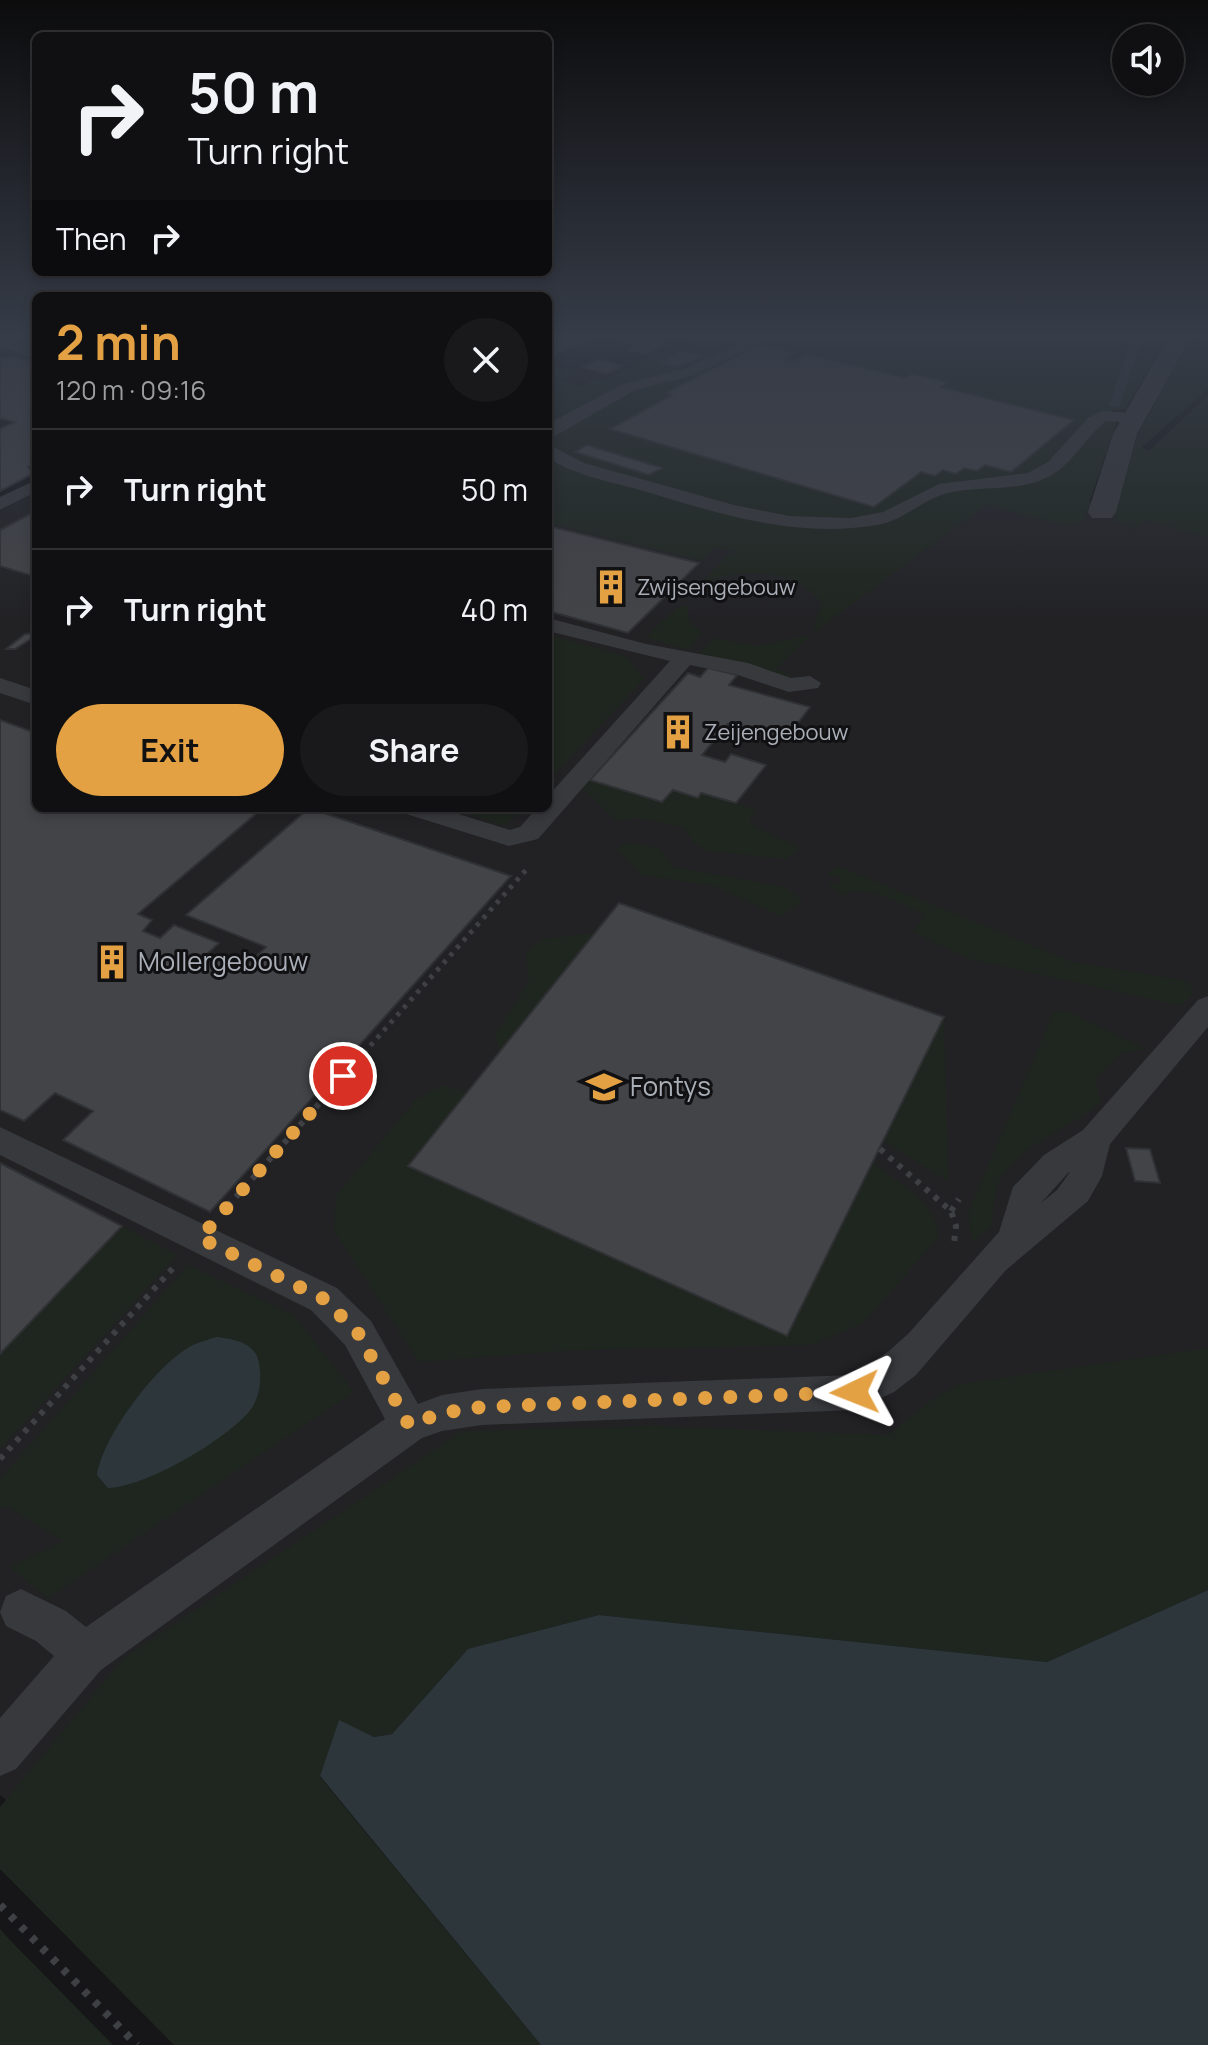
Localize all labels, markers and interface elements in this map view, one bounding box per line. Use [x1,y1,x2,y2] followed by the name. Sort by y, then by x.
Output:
[1112,24,1184,96] map controls
[1112,24,1184,96] button: sound
[188,53,319,130] text: 50 m
[56,64,160,168] icon: right
[188,126,349,175] text: Turn right
[143,216,187,260] icon: right
[56,218,127,259] text: Then
[56,309,181,374] text: 2 min
[444,318,528,402] button: close
[56,372,206,408] text: 120 m · 09:16
[56,467,100,511] icon: right
[124,469,267,510] text: Turn right
[461,469,528,510] text: 50 m
[592,568,630,606] building icon: Zwijsengebouw
[637,572,796,602] place label: Zwijsengebouw
[56,587,100,631] icon: right
[124,589,267,630] text: Turn right
[461,589,528,630] text: 40 m
[56,704,284,796] button: Exit
[300,704,528,796] button: Share
[659,713,697,751] building icon: Zeijengebouw
[704,717,849,747] place label: Zeijengebouw
[93,943,131,981] building icon: Mollergebouw
[138,943,308,979] place label: Mollergebouw
[309,1042,377,1110] pin
[321,1054,365,1098] icon: arrive
[585,1068,623,1106] school or university icon: Fontys
[630,1068,711,1104] place label: Fontys
[813,1350,897,1434] position arrow

